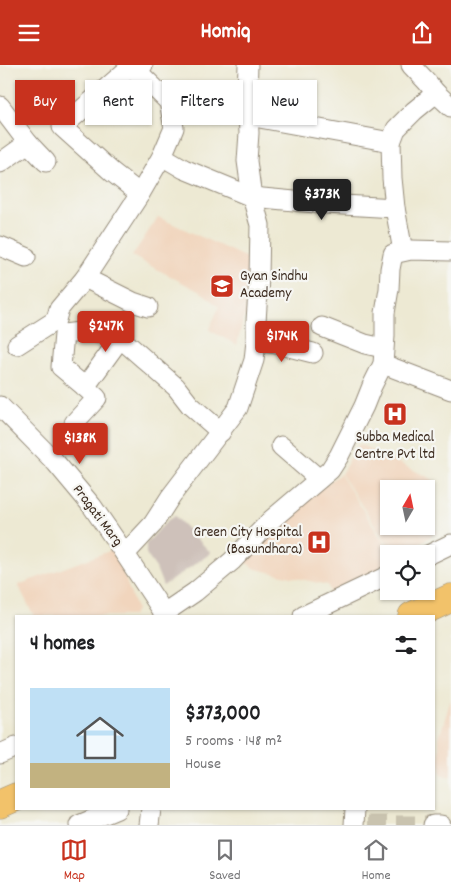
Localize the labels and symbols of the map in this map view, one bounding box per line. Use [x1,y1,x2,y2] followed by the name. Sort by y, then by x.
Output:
[287,179,357,221] pin: $373K
[240,266,308,305] place label: Gyan Sindhu Academy
[209,273,235,299] school or university icon: Gyan Sindhu Academy
[71,311,141,353] pin: $247K
[247,321,317,363] pin: $174K
[382,401,408,427] hospital icon: Subba Medical Centre Pvt ltd
[45,423,115,465] pin: $138K
[355,427,435,466] place label: Subba Medical Centre Pvt ltd
[66,480,128,552] street label: Pragati Marg
[380,480,435,535] north arrow
[194,522,302,561] place label: Green City Hospital (Basundhara)
[306,529,332,555] hospital icon: Green City Hospital (Basundhara)

